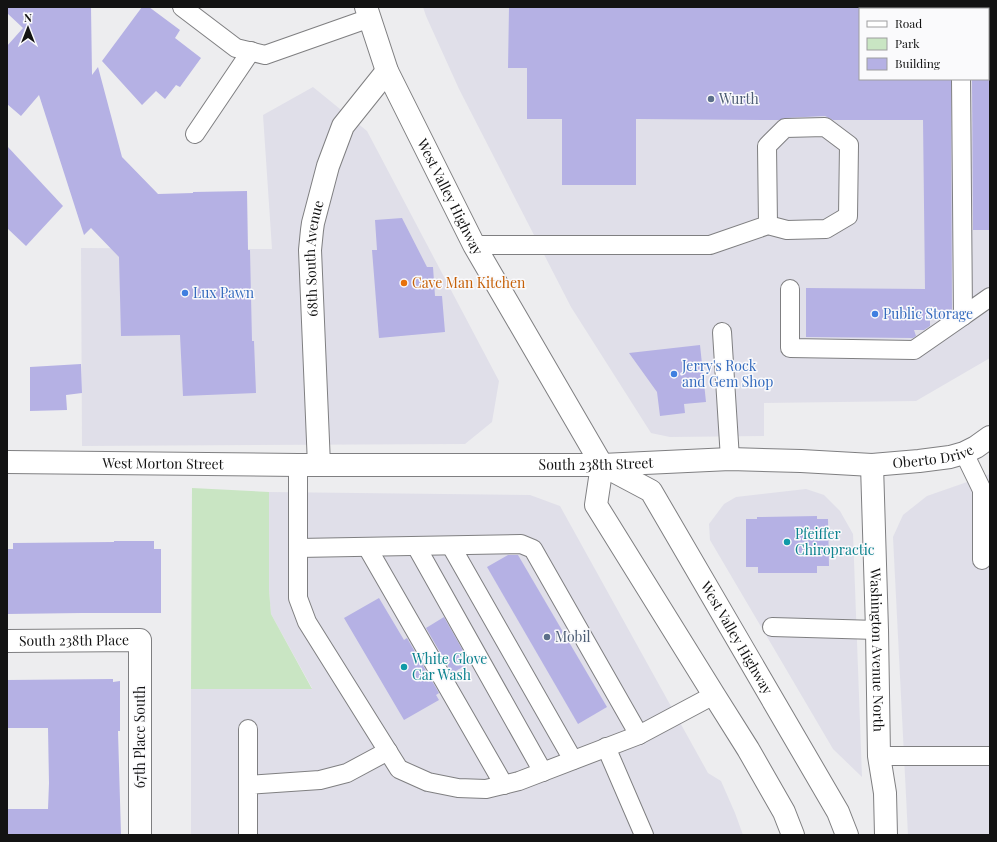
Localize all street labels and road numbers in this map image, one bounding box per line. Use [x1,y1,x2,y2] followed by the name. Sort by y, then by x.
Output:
[413,134,488,258] street label: West Valley Highway
[300,198,328,317] street label: 68th South Avenue
[892,440,977,472] street label: Oberto Drive
[101,453,225,473] street label: West Morton Street
[539,453,655,474] street label: South 238th Street
[866,567,889,733] street label: Washington Avenue North
[696,577,777,698] street label: West Valley Highway
[19,630,129,650] street label: South 238th Place
[130,685,149,788] street label: 67th Place South

